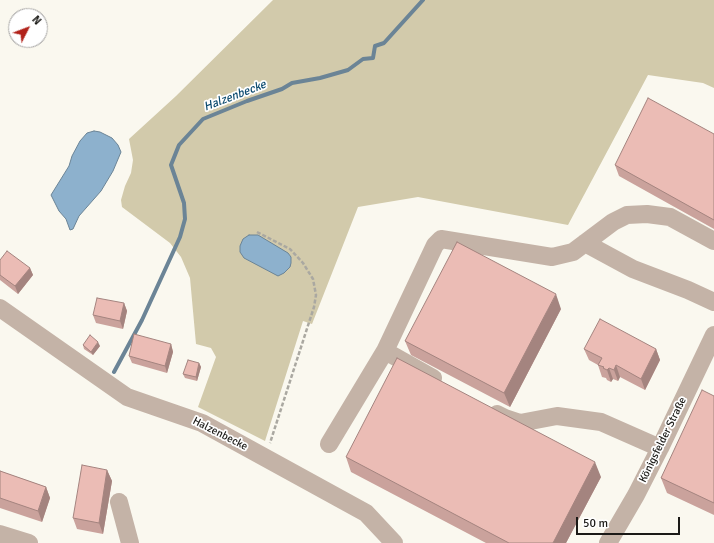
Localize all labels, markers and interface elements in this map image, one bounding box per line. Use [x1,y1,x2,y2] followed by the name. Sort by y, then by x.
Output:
[8,8,48,48] north arrow
[29,13,44,27] text: N
[202,78,268,114] water label: Halzenbecke
[637,395,689,485] street label: Königsfelder Straße
[190,415,250,453] street label: Halzenbecke
[578,509,682,535] scale bar
[583,516,608,531] text: 50 m

